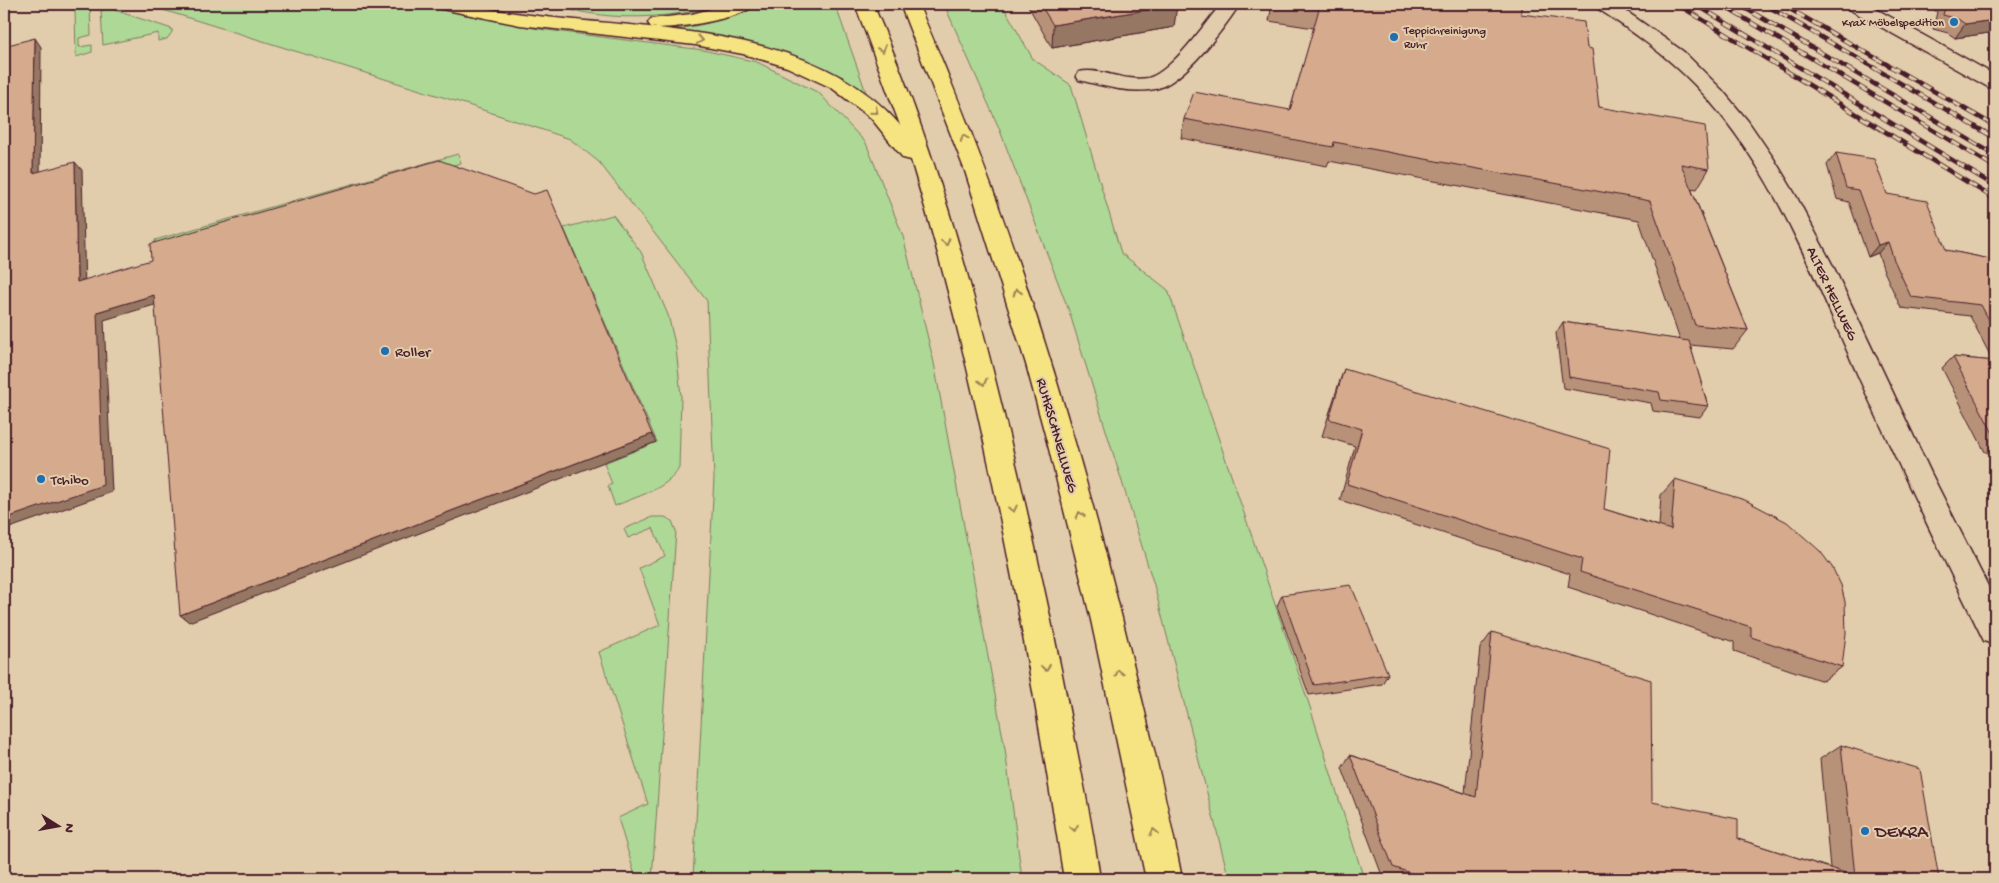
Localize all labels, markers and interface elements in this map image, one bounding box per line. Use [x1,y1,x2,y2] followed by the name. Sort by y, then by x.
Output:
[1948,16,1960,28] marker: Krax Möbelspedition
[1842,17,1944,31] place label: Krax Möbelspedition
[1403,25,1486,53] place label: Teppichreinigung Ruhr
[1388,31,1400,43] marker: Teppichreinigung Ruhr
[696,34,705,44] one-way arrow
[876,44,886,53] one-way arrow
[869,105,878,114] one-way arrow
[960,135,970,143] one-way arrow
[940,237,950,245] one-way arrow
[1802,244,1861,344] street label: ALTER HELLWEG
[1012,288,1022,297] one-way arrow
[395,344,432,362] place label: Roller
[379,345,391,357] marker: Roller
[1031,376,1081,495] street label: RUHRSCHNELLWEG
[977,378,988,387] one-way arrow
[50,472,89,490] place label: Tchibo
[35,473,47,485] marker: Tchibo
[1007,505,1017,514] one-way arrow
[1076,511,1086,520] one-way arrow
[1040,664,1050,673] one-way arrow
[1114,668,1125,677] one-way arrow
[32,800,82,850] north arrow
[59,822,78,834] text: N
[1874,823,1929,844] place label: DEKRA
[1068,824,1078,833] one-way arrow
[1859,825,1871,837] marker: DEKRA
[1149,827,1160,836] one-way arrow

